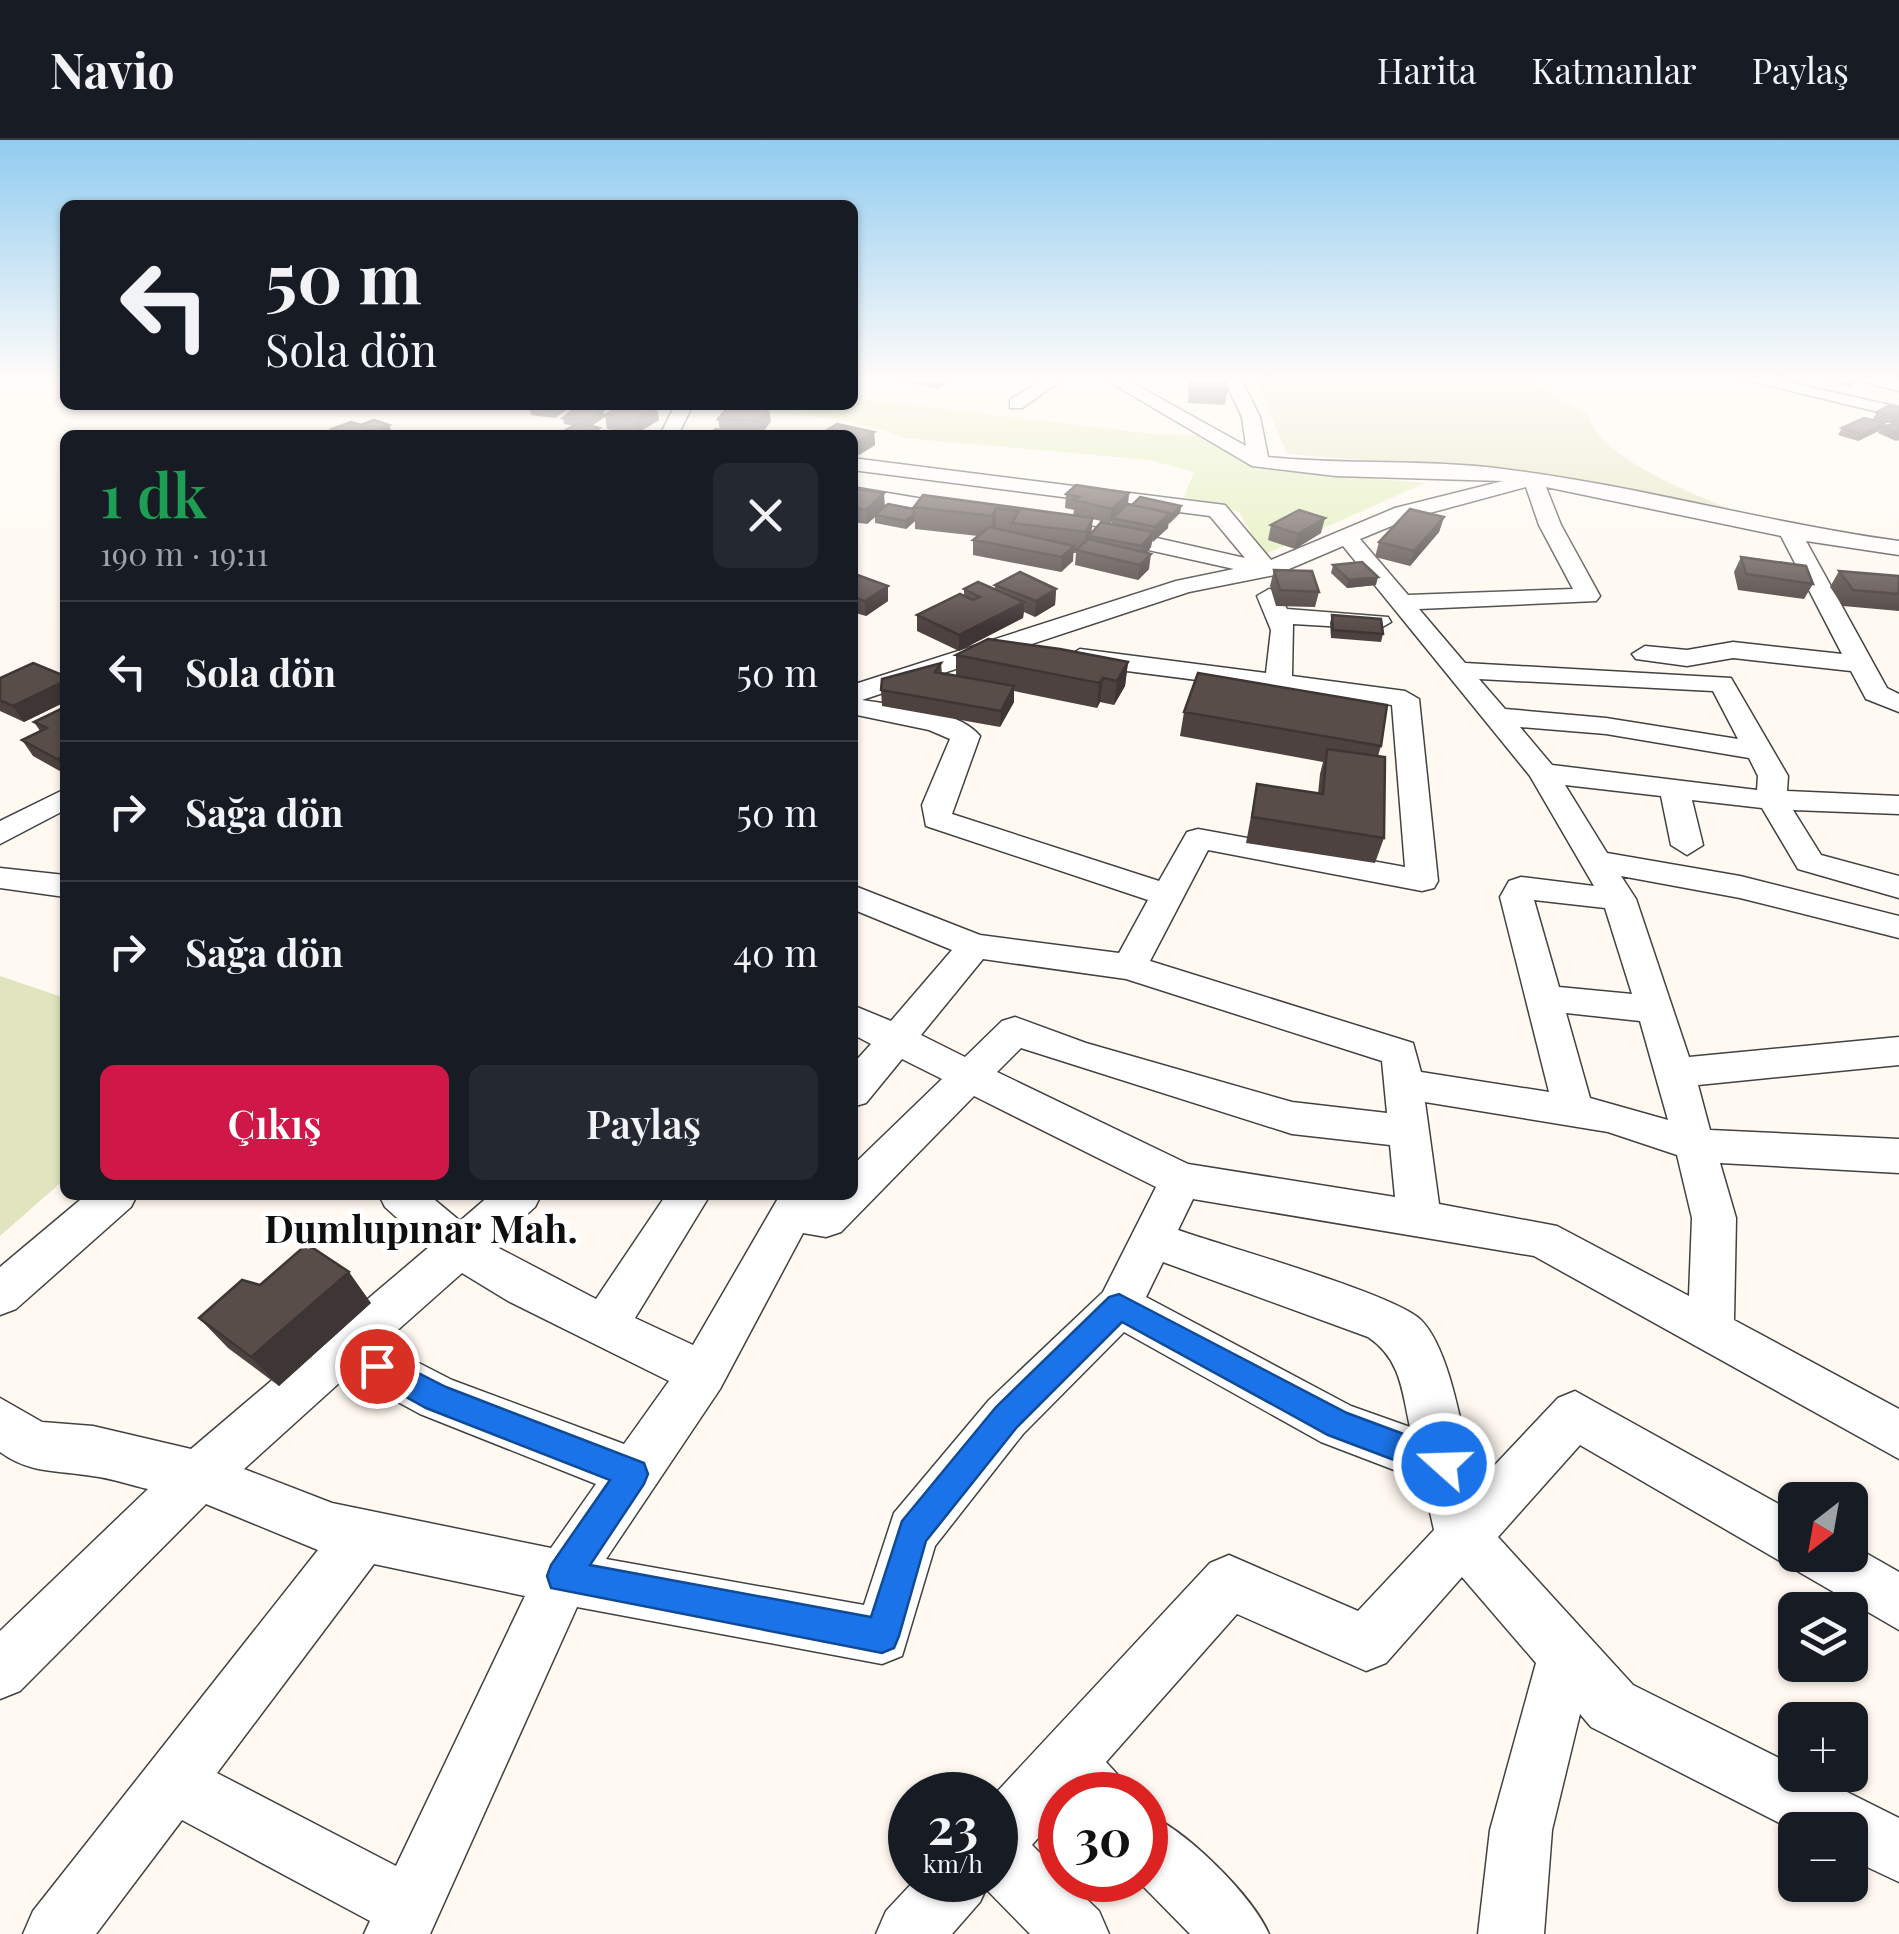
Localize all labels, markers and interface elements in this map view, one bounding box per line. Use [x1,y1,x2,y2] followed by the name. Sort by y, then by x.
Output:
[50,37,175,101] text: Navio
[1377,46,1477,93] text: Harita
[1532,46,1697,93] text: Katmanlar
[1752,46,1849,93] text: Paylaş
[265,228,422,322] text: 50 m
[100,240,230,370] icon: left
[265,318,437,378] text: Sola dön
[100,453,207,533] text: 1 dk
[713,463,818,568] button: close
[100,531,268,574] text: 190 m · 19:11
[100,644,155,699] icon: left
[185,646,336,697] text: Sola dön
[736,646,818,697] text: 50 m
[100,784,155,839] icon: right
[185,786,343,837] text: Sağa dön
[736,786,818,837] text: 50 m
[100,924,155,979] icon: right
[185,926,343,977] text: Sağa dön
[733,926,818,977] text: 40 m
[100,1065,449,1180] button: Çıkış
[469,1065,818,1180] button: Paylaş
[264,1202,578,1253] district label: Dumlupınar Mah.
[335,1324,420,1409] pin
[350,1339,405,1394] icon: arrive
[1392,1412,1496,1516] position arrow
[1778,1482,1868,1572] north arrow
[1778,1482,1868,1902] map controls
[1778,1592,1868,1682] button: layers
[1778,1702,1868,1792] button: +
[1038,1772,1168,1902] speed limit sign: 30
[928,1791,978,1858] text: 23
[1778,1812,1868,1902] button: −
[923,1846,983,1879] text: km/h

